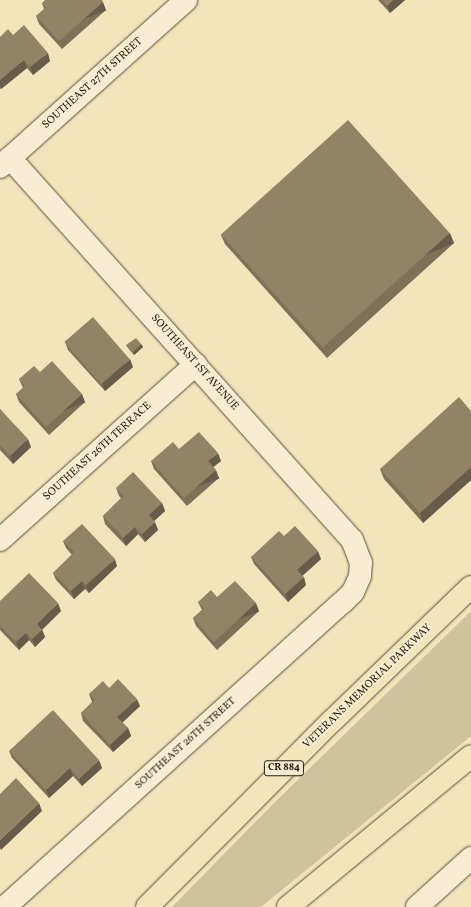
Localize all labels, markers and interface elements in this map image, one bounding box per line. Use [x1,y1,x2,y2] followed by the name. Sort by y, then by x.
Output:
[40,35,146,133] street label: SOUTHEAST 27TH STREET
[147,312,241,414] street label: SOUTHEAST 1ST AVENUE
[41,400,155,504] street label: SOUTHEAST 26TH TERRACE
[301,622,435,752] street label: VETERANS MEMORIAL PARKWAY
[133,695,239,793] street label: SOUTHEAST 26TH STREET
[263,760,305,776] road number: CR 884

